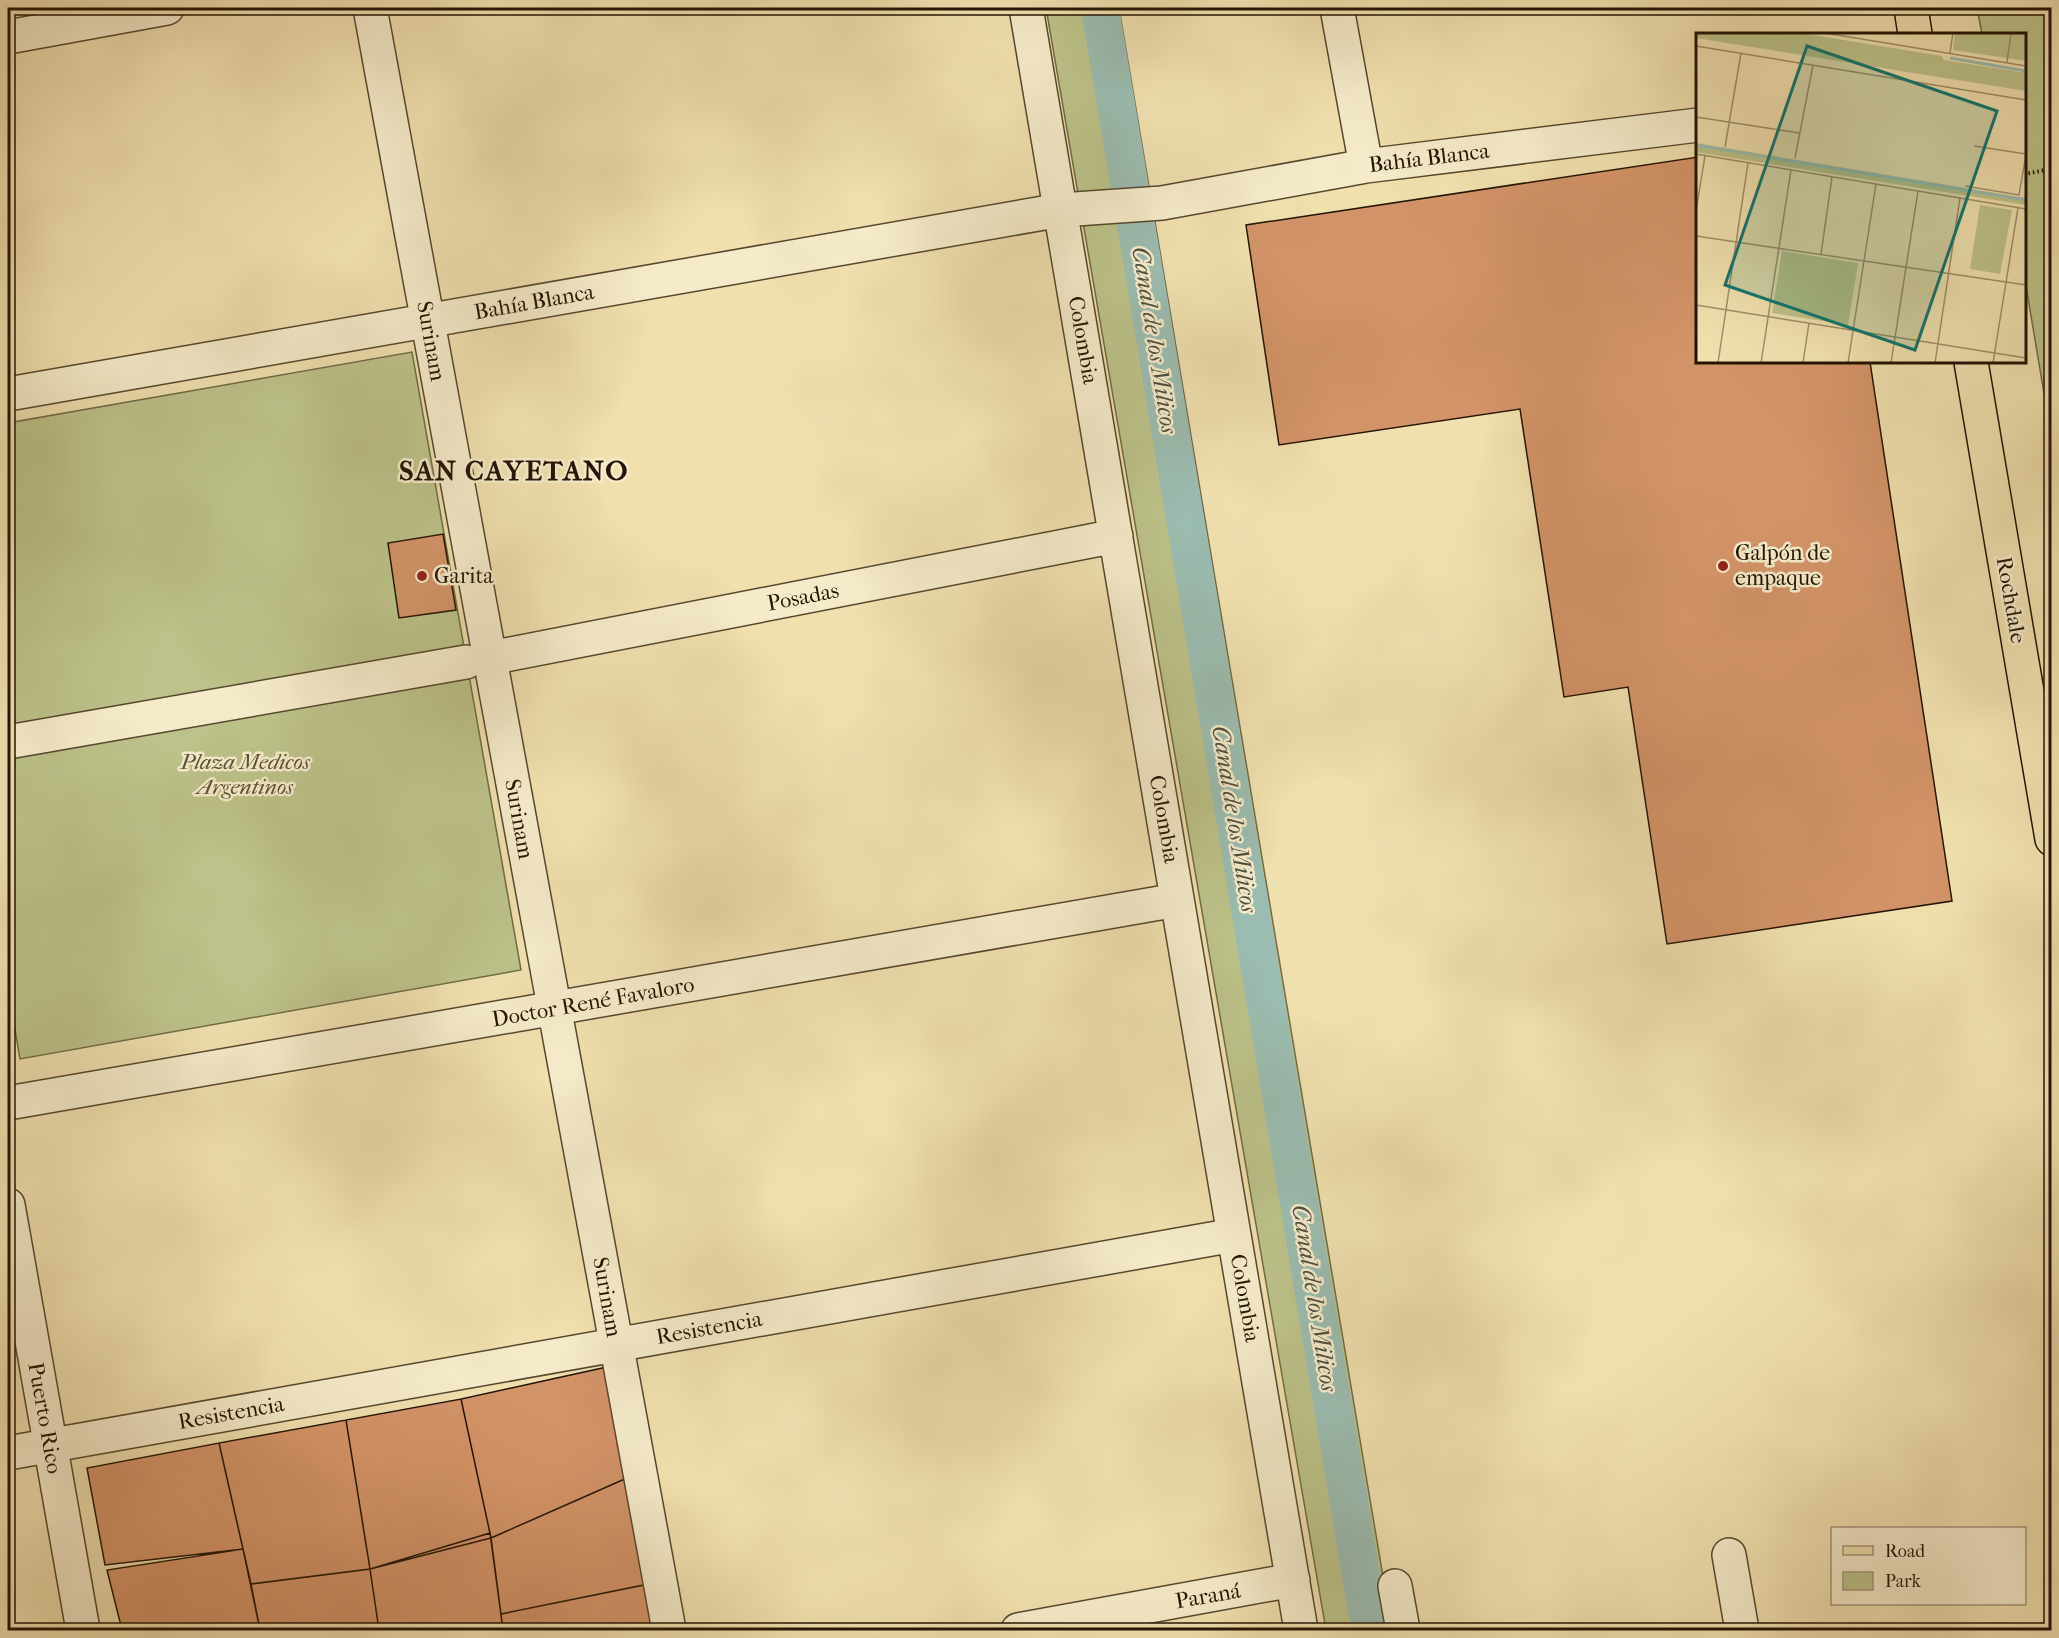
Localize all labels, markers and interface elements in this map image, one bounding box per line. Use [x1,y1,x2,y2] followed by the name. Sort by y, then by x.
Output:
[1696,33,2026,363] inset map
[1367,138,1492,178] street label: Bahía Blanca
[1126,245,1184,436] water label: Canal de los Milicos
[472,279,597,325] street label: Bahía Blanca
[1062,294,1104,387] street label: Colombia
[411,299,451,384] street label: Surinam
[399,454,629,487] district label: SAN CAYETANO
[1735,540,1830,591] place label: Galpón de empaque
[1991,555,2031,646] street label: Rochdale
[1716,559,1730,573] marker: Galpón de empaque
[434,563,494,589] place label: Garita
[415,569,429,583] marker: Garita
[765,577,841,617] street label: Posadas
[1206,724,1264,915] water label: Canal de los Milicos
[179,749,311,800] park label: Plaza Medicos Argentinos
[1143,773,1185,866] street label: Colombia
[499,777,539,862] street label: Surinam
[490,971,696,1033] street label: Doctor René Favaloro
[1286,1203,1344,1394] water label: Canal de los Milicos
[1224,1252,1266,1345] street label: Colombia
[587,1255,627,1340] street label: Surinam
[654,1306,765,1350] street label: Resistencia
[22,1360,68,1476] street label: Puerto Rico
[176,1391,287,1435] street label: Resistencia
[1831,1527,2026,1605] legend
[1885,1541,1925,1562] text: Road
[1885,1571,1922,1592] text: Park
[1173,1577,1243,1615] street label: Paraná

